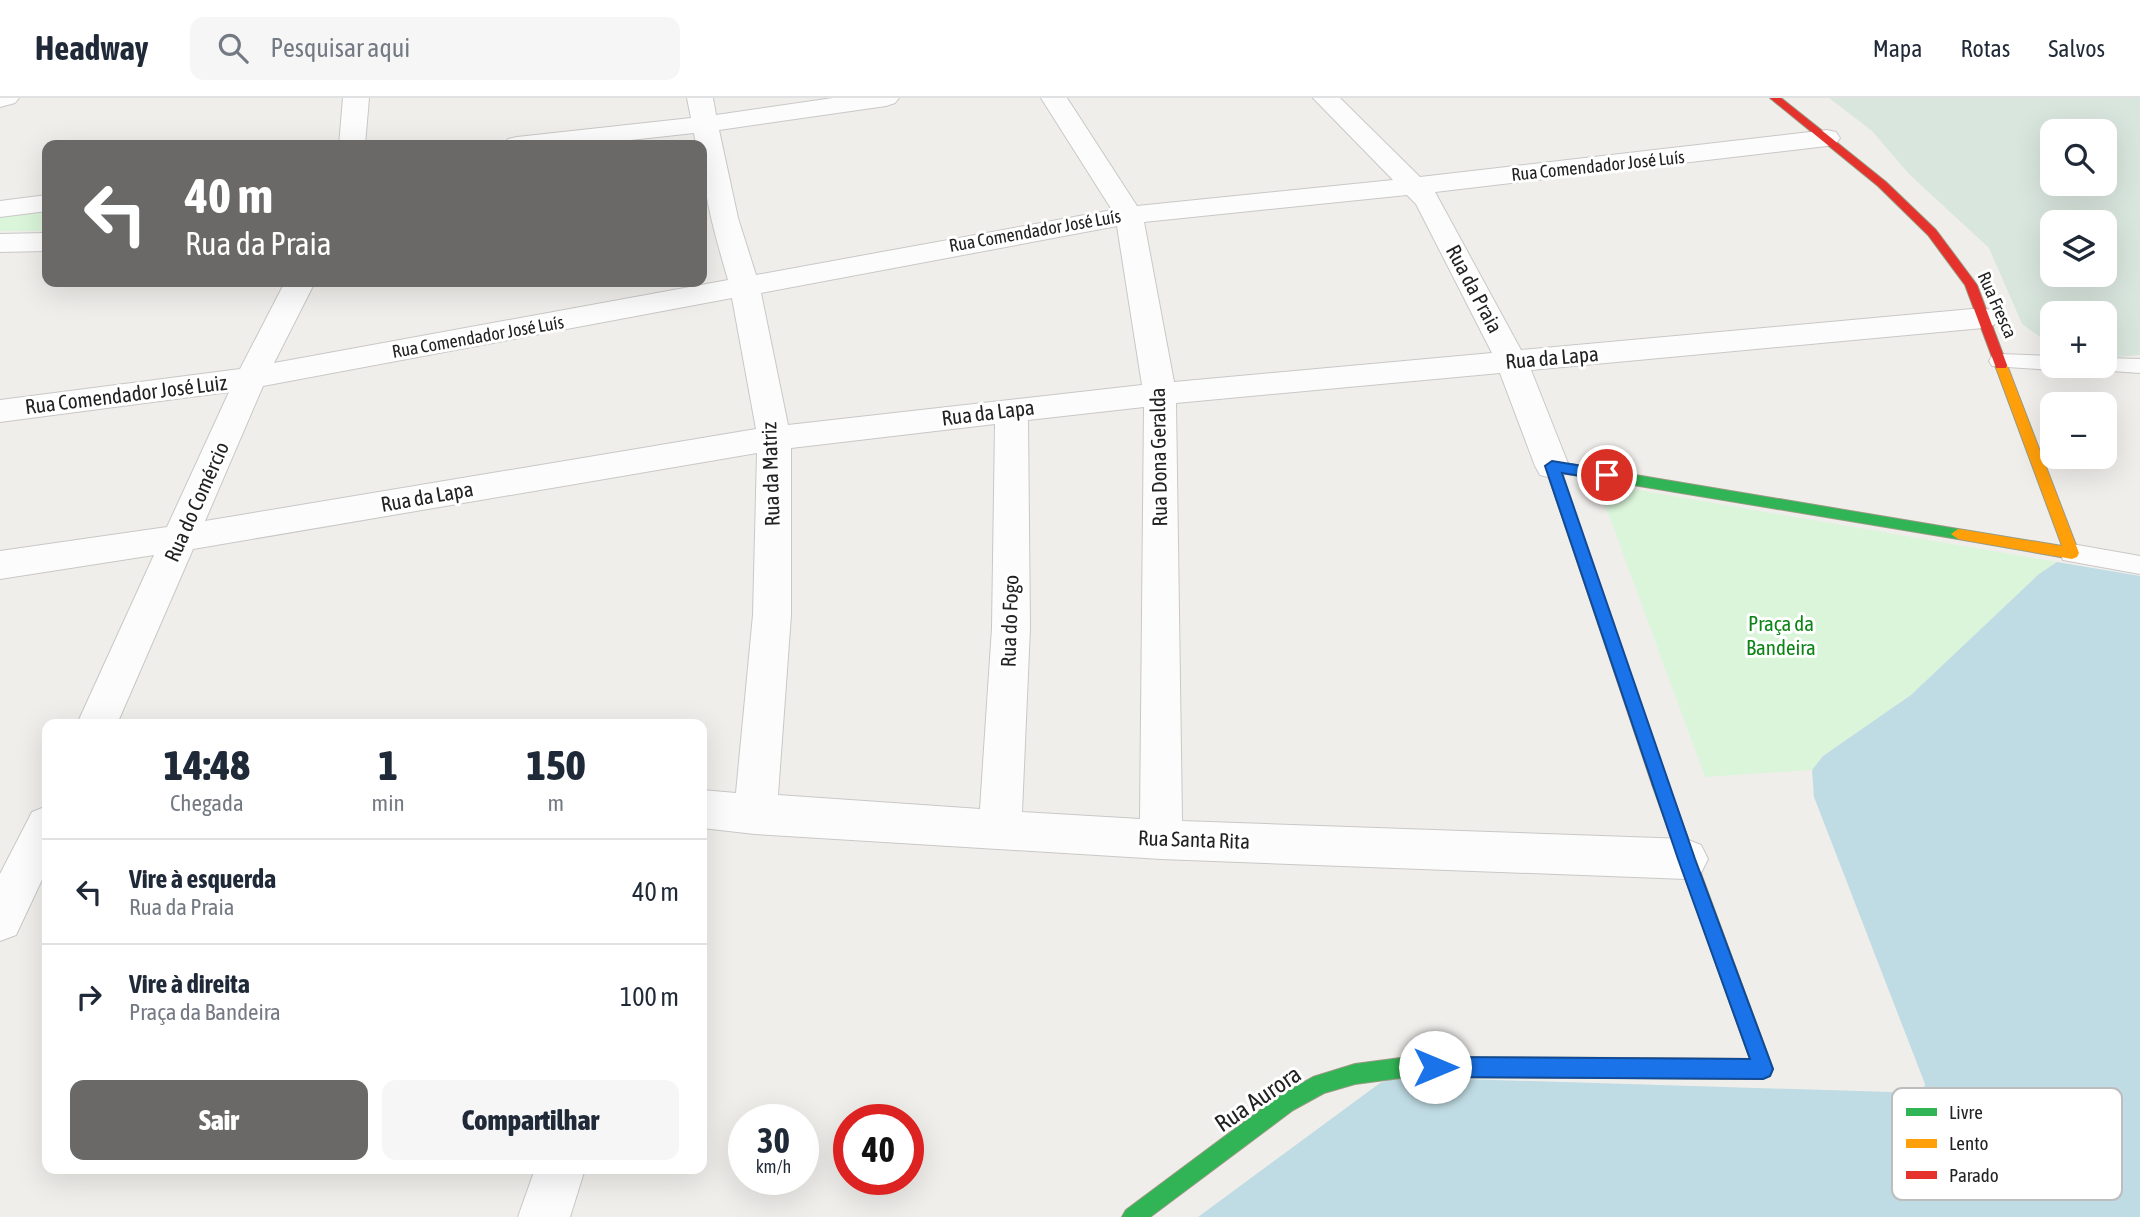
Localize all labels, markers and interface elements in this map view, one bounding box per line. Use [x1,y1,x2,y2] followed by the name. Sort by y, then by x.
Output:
[190,17,680,80] search box
[35,29,148,67] text: Headway
[214,29,252,67] icon: search
[270,33,410,63] text: Pesquisar aqui
[1873,35,1922,62] text: Mapa
[1960,35,2010,62] text: Rotas
[2048,35,2105,62] text: Salvos
[2040,119,2117,469] map controls
[2040,119,2117,196] button: search
[1510,146,1686,185] street label: Rua Comendador José Luís
[185,167,273,223] text: 40 m
[70,168,161,259] icon: left
[947,205,1122,256] street label: Rua Comendador José Luís
[2040,210,2117,287] button: layers
[185,225,332,262] text: Rua da Praia
[1442,240,1508,337] street label: Rua da Praia
[1974,268,2021,341] street label: Rua Fresca
[2040,301,2117,378] button: +
[390,311,565,362] street label: Rua Comendador José Luís
[1504,341,1600,373] street label: Rua da Lapa
[24,370,229,418] street label: Rua Comendador José Luiz
[1145,387,1171,527] street label: Rua Dona Geralda
[2040,392,2117,469] button: −
[940,394,1036,430] street label: Rua da Lapa
[756,421,784,527] street label: Rua da Matriz
[159,438,233,565] street label: Rua do Comércio
[1577,445,1637,505] pin
[1588,456,1626,494] icon: arrive
[379,476,475,516] street label: Rua da Lapa
[995,574,1023,668] street label: Rua do Fogo
[1746,611,1816,659] park label: Praça da Bandeira
[164,741,250,789] text: 14:48
[378,741,398,789] text: 1
[526,741,585,789] text: 150
[170,790,244,816] text: Chegada
[372,790,405,816] text: min
[548,790,564,816] text: m
[1138,825,1250,853] street label: Rua Santa Rita
[129,864,276,894] text: Vire à esquerda
[70,873,108,911] icon: left
[632,877,679,907] text: 40 m
[129,894,234,920] text: Rua da Praia
[129,969,250,999] text: Vire à direita
[70,978,108,1016] icon: right
[620,982,679,1012] text: 100 m
[129,999,281,1025] text: Praça da Bandeira
[1398,1030,1472,1104] position arrow
[1210,1060,1306,1137] street label: Rua Aurora
[70,1080,368,1160] button: Sair
[382,1080,679,1160] button: Compartilhar
[1892,1088,2122,1200] legend
[1949,1101,1983,1123] text: Livre
[833,1104,924,1195] speed limit sign: 40
[757,1120,790,1160] text: 30
[1949,1132,1988,1154] text: Lento
[756,1156,791,1177] text: km/h
[1949,1164,1999,1186] text: Parado

